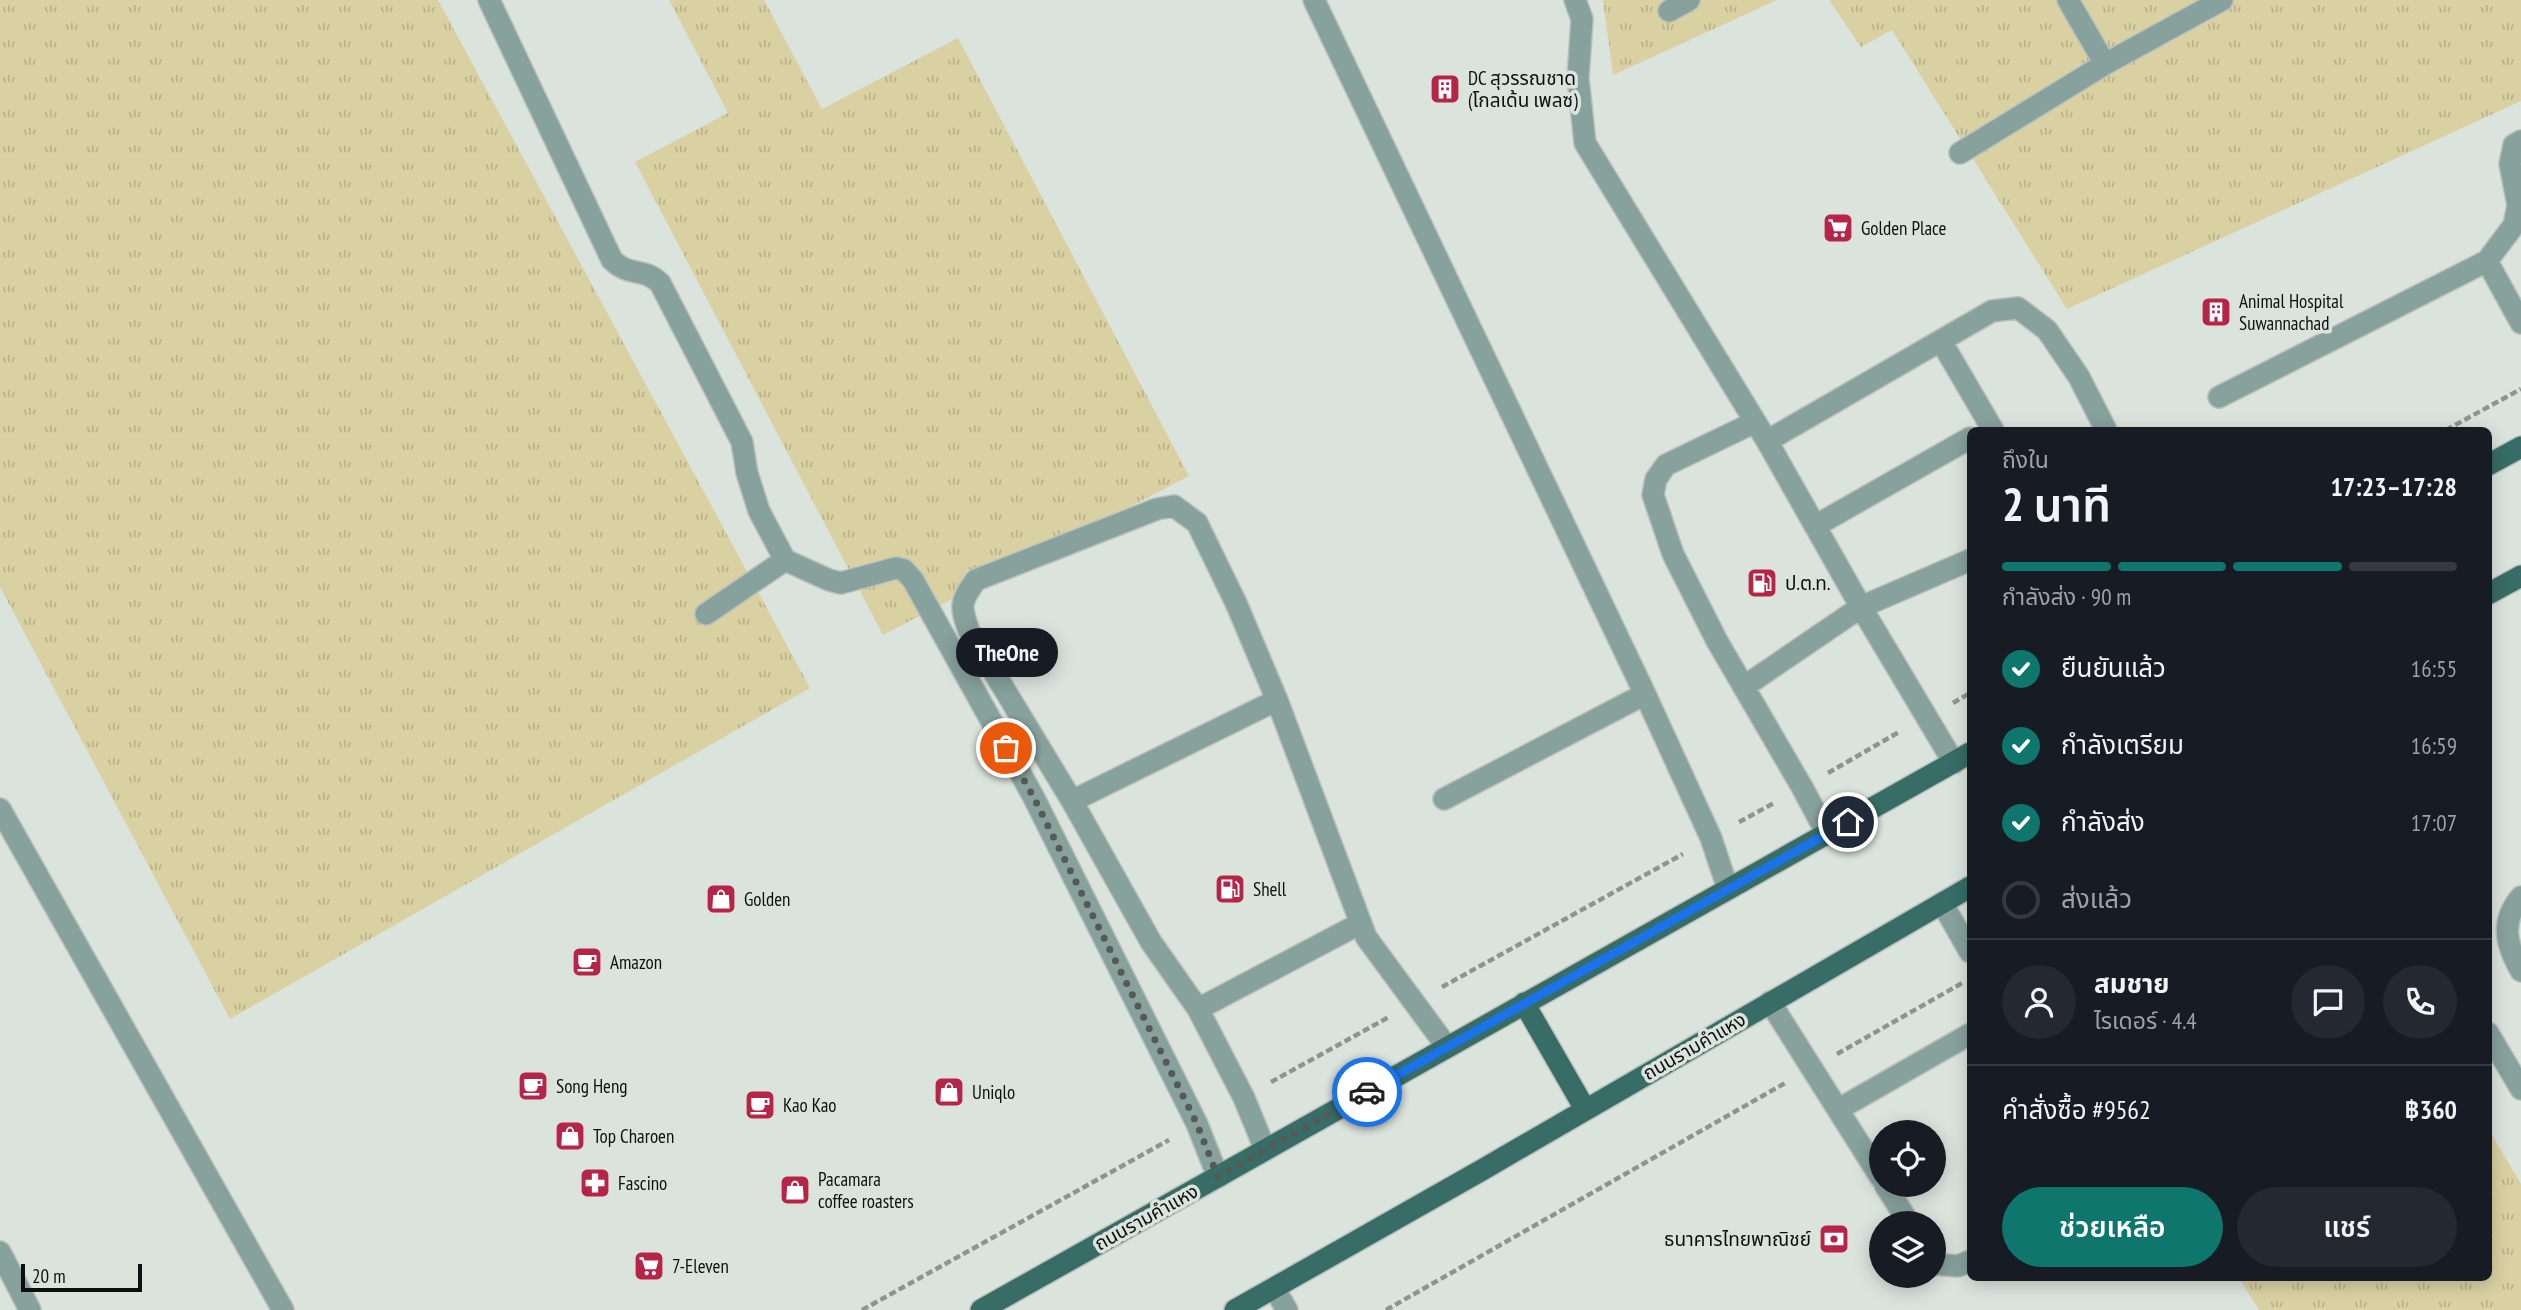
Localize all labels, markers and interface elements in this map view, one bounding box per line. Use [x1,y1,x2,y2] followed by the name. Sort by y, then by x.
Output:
[1468,66,1578,112] place label: DC สุวรรณชาด (โกลเด้น เพลซ)
[1428,72,1462,106] building icon: DC สุวรรณชาด (โกลเด้น เพลซ)
[1821,211,1855,245] supermarket icon: Golden Place
[1861,216,1946,240] place label: Golden Place
[2239,289,2344,335] place label: Animal Hospital Suwannachad
[2199,295,2233,329] building icon: Animal Hospital Suwannachad
[2002,445,2049,474] text: ถึงใน
[2330,470,2457,503] text: 17:23–17:28
[2002,474,2111,534] text: 2 นาที
[1745,566,1779,600] fuel station icon: ป.ต.ท.
[1785,571,1830,595] place label: ป.ต.ท.
[2002,582,2131,611] text: กำลังส่ง · 90 m
[955,629,1057,678] callout: TheOne
[975,638,1039,667] text: TheOne
[2002,650,2040,688] icon: check
[2061,651,2166,684] text: ยืนยันแล้ว
[2411,654,2457,683] text: 16:55
[976,718,1036,778] pin
[2002,727,2040,765] icon: check
[2061,728,2184,761] text: กำลังเตรียม
[987,729,1025,767] icon: bag
[2411,731,2457,760] text: 16:59
[1818,792,1878,852] pin
[1829,803,1867,841] icon: home
[2002,804,2040,842] icon: check
[2061,805,2145,838] text: กำลังส่ง
[2411,808,2457,837] text: 17:07
[1213,872,1247,906] fuel station icon: Shell
[1253,877,1287,901] place label: Shell
[704,882,738,916] shop icon: Golden
[2061,882,2132,915] text: ส่งแล้ว
[744,887,790,911] place label: Golden
[570,945,604,979] cafe icon: Amazon
[610,950,662,974] place label: Amazon
[2002,965,2076,1039] button: person
[2291,965,2365,1039] button: chat
[2383,965,2457,1039] button: phone
[2094,967,2170,1000] text: สมชาย
[2094,1006,2197,1035] text: ไรเดอร์ · 4.4
[1638,1007,1750,1085] street label: ถนนรามคำแหง
[1332,1057,1402,1127] courier
[516,1069,550,1103] cafe icon: Song Heng
[1348,1073,1386,1111] icon: car
[556,1074,628,1098] place label: Song Heng
[932,1075,966,1109] shop icon: Uniqlo
[972,1080,1015,1104] place label: Uniqlo
[743,1088,777,1122] cafe icon: Kao Kao
[783,1093,837,1117] place label: Kao Kao
[2002,1093,2151,1126] text: คำสั่งซื้อ #9562
[2405,1093,2457,1126] text: ฿360
[553,1119,587,1153] shop icon: Top Charoen
[1869,1120,1946,1288] map controls
[1869,1120,1946,1197] button: locate
[593,1124,674,1148] place label: Top Charoen
[578,1166,612,1200] pharmacy icon: Fascino
[818,1167,914,1213] place label: Pacamara coffee roasters
[618,1171,667,1195] place label: Fascino
[778,1173,812,1207] shop icon: Pacamara coffee roasters
[1090,1179,1202,1255] street label: ถนนรามคำแหง
[2002,1187,2223,1267] button: ช่วยเหลือ
[2237,1187,2457,1267] button: แชร์
[1869,1211,1946,1288] button: layers
[1817,1222,1851,1256] bank icon: ธนาคารไทยพาณิชย์
[1664,1227,1811,1251] place label: ธนาคารไทยพาณิชย์
[632,1249,666,1283] supermarket icon: 7-Eleven
[672,1254,729,1278] place label: 7-Eleven
[21,1261,142,1293] scale bar
[32,1264,66,1288] text: 20 m

